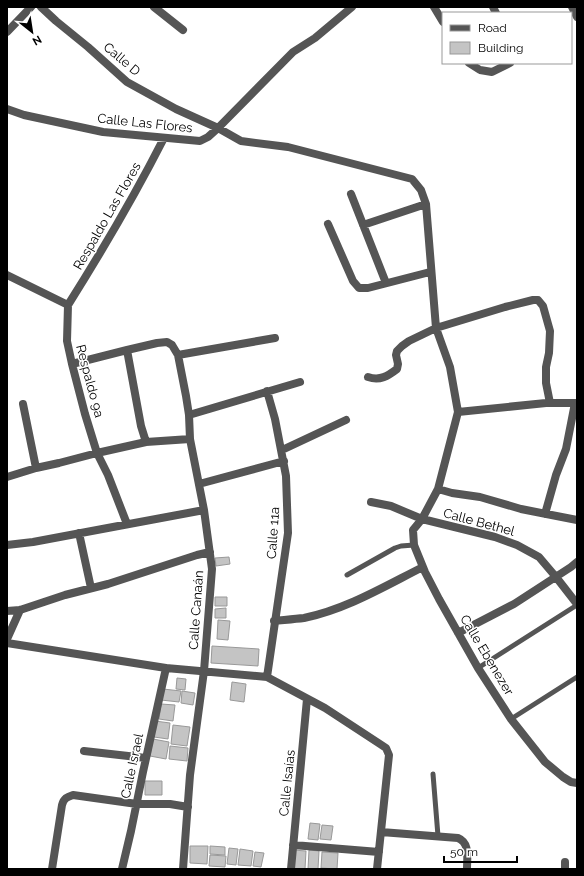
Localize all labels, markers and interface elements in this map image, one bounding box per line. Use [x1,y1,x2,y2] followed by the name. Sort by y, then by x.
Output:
[12,12,52,52] north arrow
[442,12,572,64] legend
[478,21,507,35] text: Road
[30,32,44,48] text: N
[101,39,143,79] street label: Calle D
[478,41,524,55] text: Building
[97,111,193,135] street label: Calle Las Flores
[70,160,144,272] street label: Respaldo Las Flores
[73,343,107,419] street label: Respaldo 9a
[442,505,517,539] street label: Calle Bethel
[264,506,282,560] street label: Calle 11a
[186,570,206,650] street label: Calle Canaán
[457,612,517,698] street label: Calle Ebenezer
[118,732,146,800] street label: Calle Israel
[276,749,298,817] street label: Calle Isaías
[444,838,517,864] scale bar
[450,845,478,859] text: 50 m

